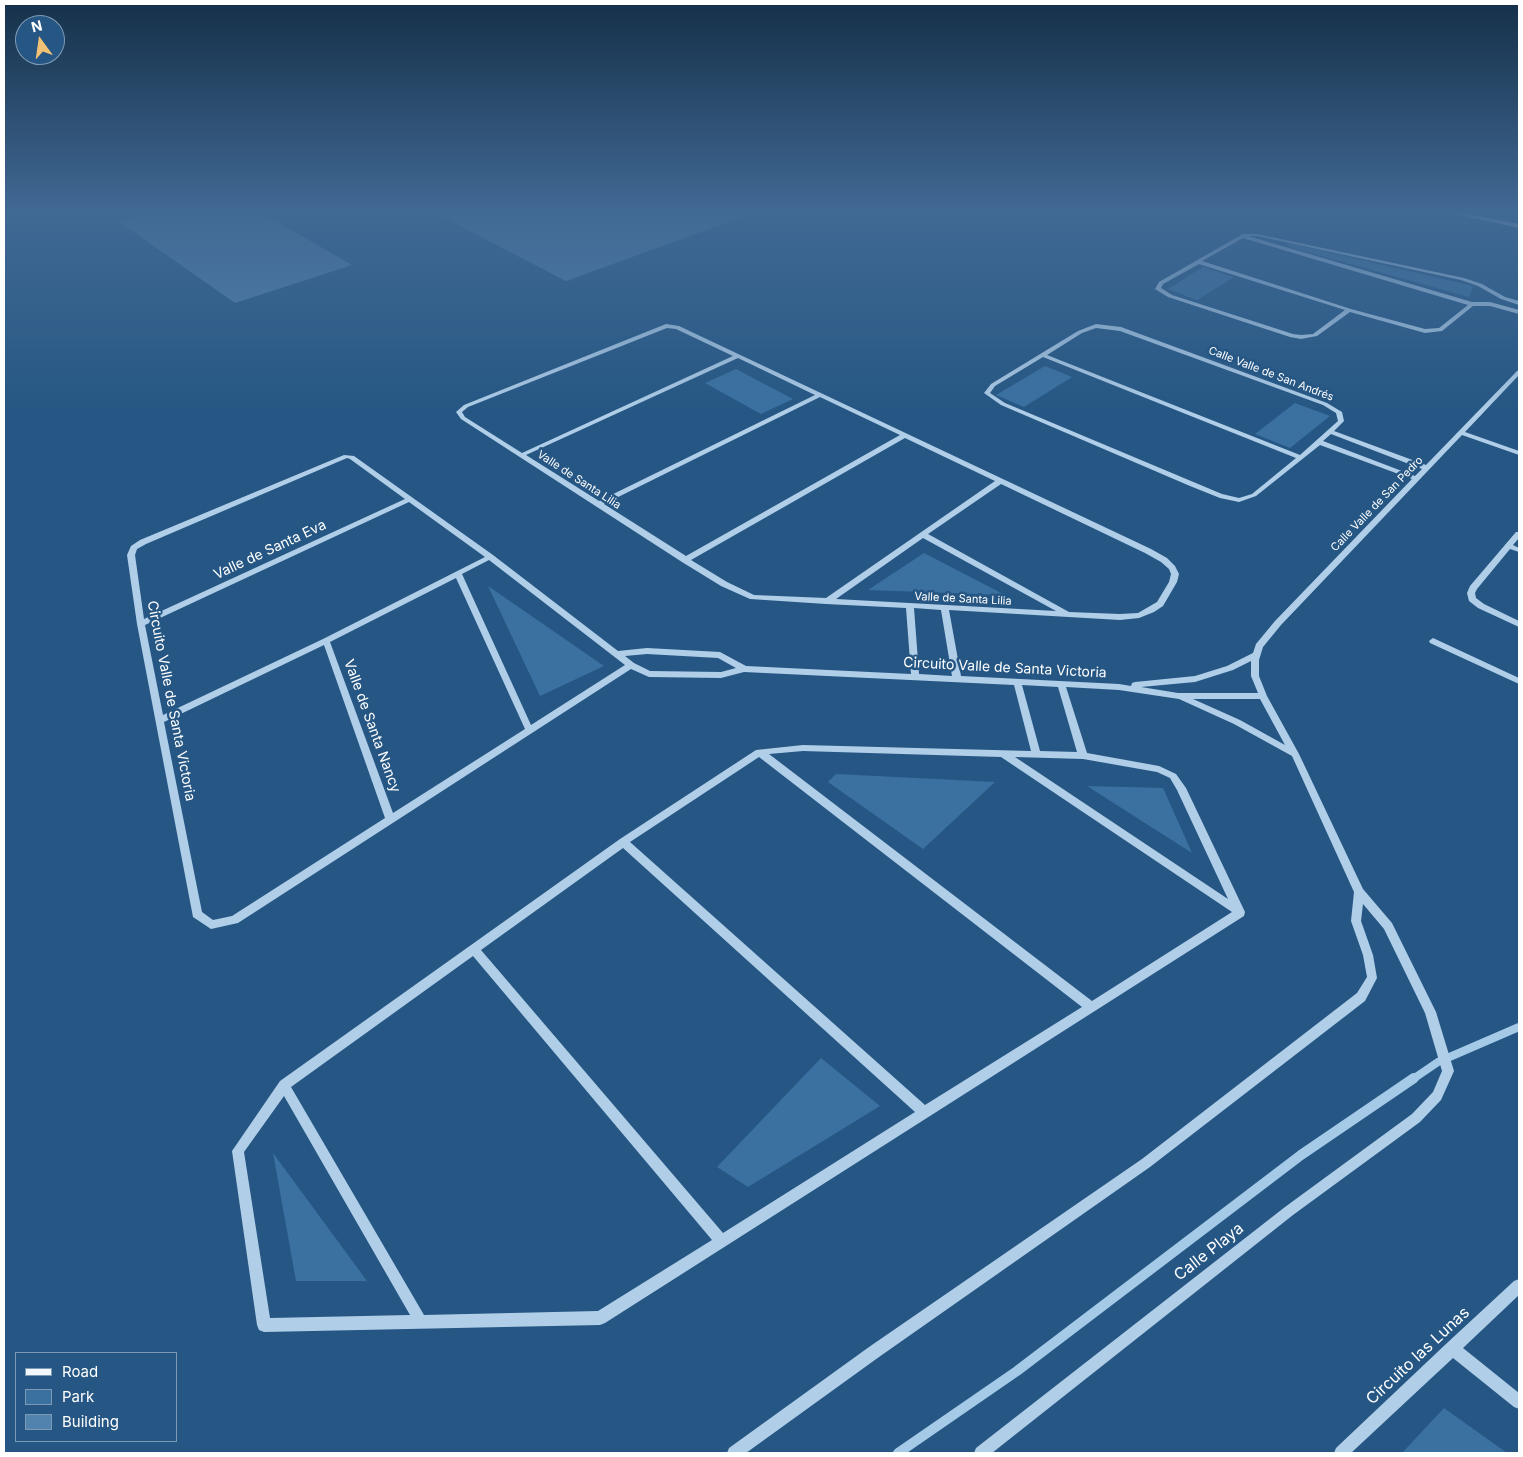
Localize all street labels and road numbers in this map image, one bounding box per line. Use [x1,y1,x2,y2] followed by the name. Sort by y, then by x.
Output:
[1206,344,1336,404] street label: Calle Valle de San Andrés
[535,448,623,512] street label: Valle de Santa Lilia
[1328,454,1426,554] street label: Calle Valle de San Pedro
[211,517,329,583] street label: Valle de Santa Eva
[914,590,1012,608] street label: Valle de Santa Lilia
[143,599,199,803] street label: Circuito Valle de Santa Victoria
[903,654,1107,682] street label: Circuito Valle de Santa Victoria
[340,657,404,795] street label: Valle de Santa Nancy
[1170,1219,1248,1285] street label: Calle Playa
[1362,1303,1474,1409] street label: Circuito las Lunas

